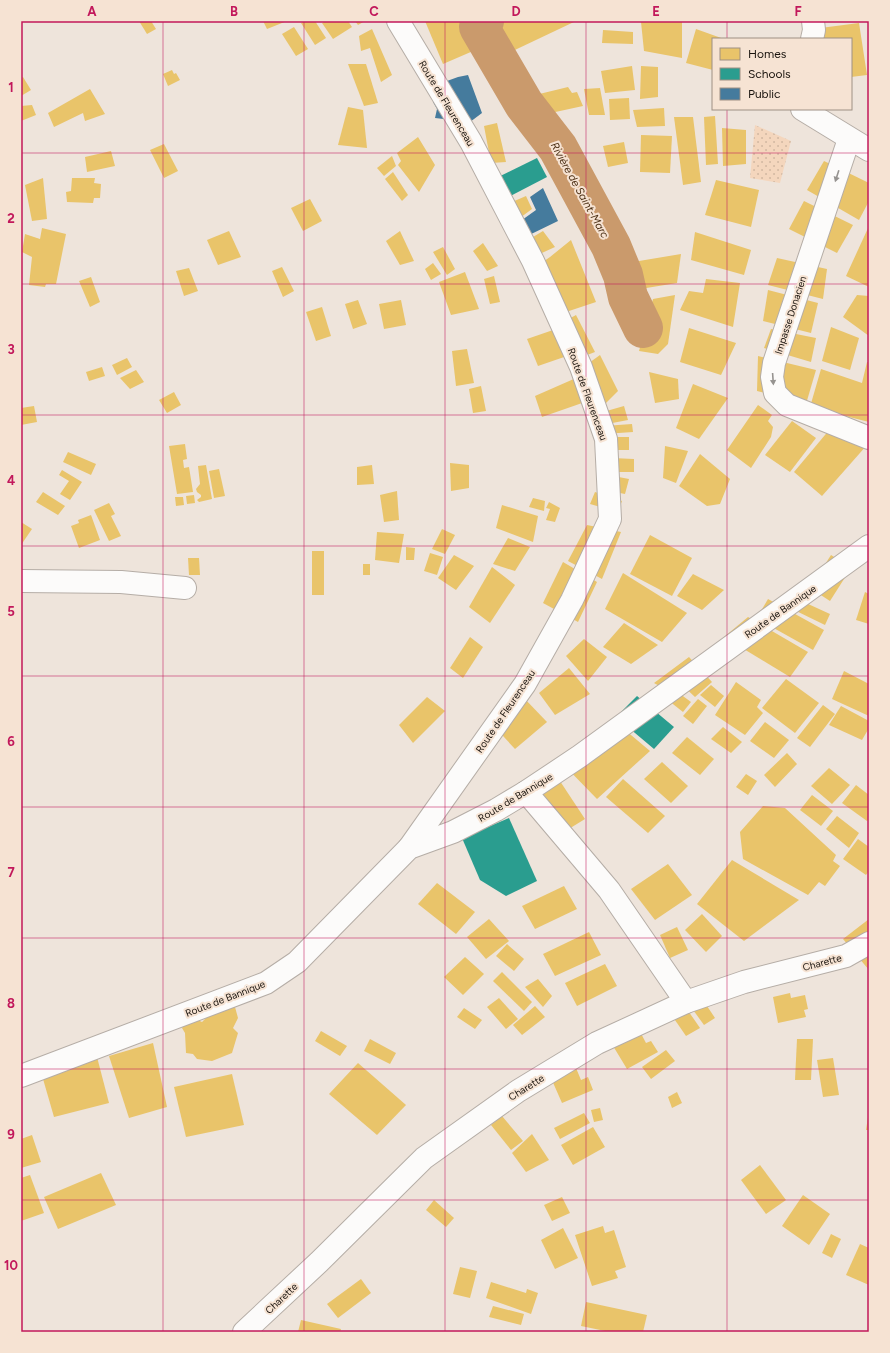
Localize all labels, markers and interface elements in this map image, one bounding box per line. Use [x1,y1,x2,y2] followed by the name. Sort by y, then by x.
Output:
[87,4,97,19] text: A
[230,4,238,19] text: B
[369,4,379,19] text: C
[511,4,521,19] text: D
[652,4,660,19] text: E
[794,4,802,19] text: F
[712,38,852,110] legend
[748,47,787,61] text: Homes
[416,58,477,149] street label: Route de Fleurenceau
[748,67,791,81] text: Schools
[8,80,14,95] text: 1
[748,87,781,101] text: Public
[548,140,611,240] water label: Rivière de Saint-Marc
[834,170,840,182] one-way arrow
[7,211,15,226] text: 2
[772,274,809,356] street label: Impasse Donacien
[7,342,15,357] text: 3
[565,346,610,442] street label: Route de Fleurenceau
[770,373,777,385] one-way arrow
[7,473,15,488] text: 4
[742,582,819,641] street label: Route de Bannique
[7,604,15,619] text: 5
[473,667,538,755] street label: Route de Fleurenceau
[7,734,15,749] text: 6
[476,770,555,825] street label: Route de Bannique
[7,865,15,880] text: 7
[801,951,844,974] street label: Charette
[183,977,268,1020] street label: Route de Bannique
[7,996,15,1011] text: 8
[506,1071,547,1103] street label: Charette
[7,1127,15,1142] text: 9
[4,1258,18,1273] text: 10
[262,1280,301,1317] street label: Charette

